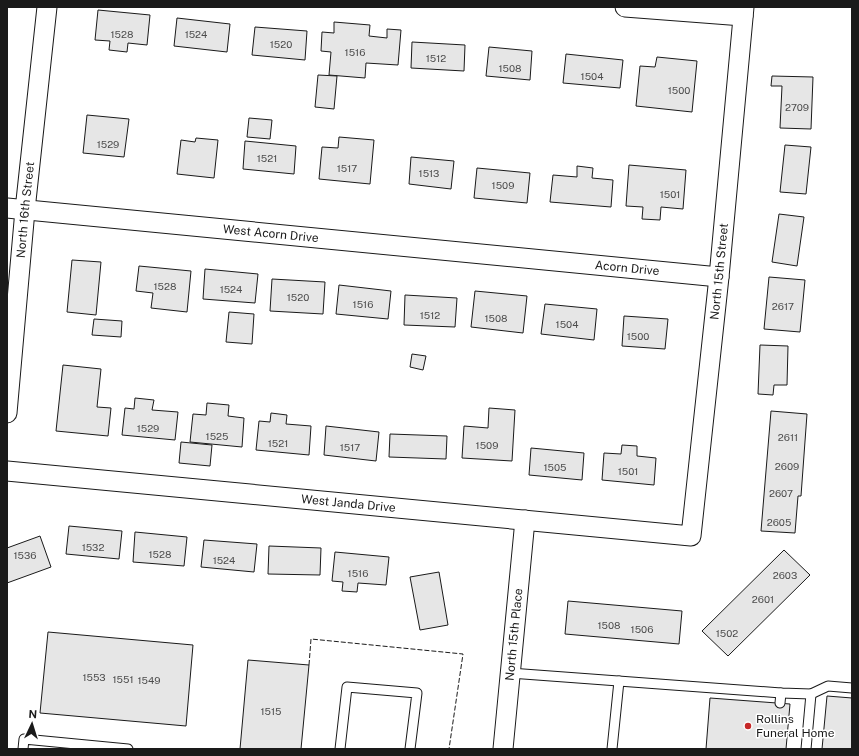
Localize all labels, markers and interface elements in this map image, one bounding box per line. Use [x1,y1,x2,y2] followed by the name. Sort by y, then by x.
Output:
[111,28,133,40] house number: 1528
[185,28,207,40] house number: 1524
[270,38,292,50] house number: 1520
[345,46,365,58] house number: 1516
[426,52,446,64] house number: 1512
[498,62,522,74] house number: 1508
[581,70,603,82] house number: 1504
[668,84,690,96] house number: 1500
[785,101,809,113] house number: 2709
[97,138,119,150] house number: 1529
[257,152,277,164] house number: 1521
[14,161,37,259] street label: North 16th Street
[337,162,357,174] house number: 1517
[419,167,439,179] house number: 1513
[492,179,514,191] house number: 1509
[660,188,680,200] house number: 1501
[222,222,319,245] street label: West Acorn Drive
[707,222,731,321] street label: North 15th Street
[594,258,660,278] street label: Acorn Drive
[154,280,176,292] house number: 1528
[220,283,242,295] house number: 1524
[287,291,309,303] house number: 1520
[353,298,373,310] house number: 1516
[772,300,794,312] house number: 2617
[420,309,440,321] house number: 1512
[484,312,508,324] house number: 1508
[556,318,578,330] house number: 1504
[627,330,649,342] house number: 1500
[137,422,159,434] house number: 1529
[206,430,228,442] house number: 1525
[778,431,798,443] house number: 2611
[268,437,288,449] house number: 1521
[476,439,498,451] house number: 1509
[340,441,360,453] house number: 1517
[775,460,799,472] house number: 2609
[543,461,567,473] house number: 1505
[618,465,638,477] house number: 1501
[769,487,793,499] house number: 2607
[301,492,397,515] street label: West Janda Drive
[767,516,791,528] house number: 2605
[82,541,104,553] house number: 1532
[149,548,171,560] house number: 1528
[14,549,36,561] house number: 1536
[213,554,235,566] house number: 1524
[348,567,368,579] house number: 1516
[773,569,797,581] house number: 2603
[503,587,525,682] street label: North 15th Place
[752,593,774,605] house number: 2601
[597,619,621,631] house number: 1508
[631,623,653,635] house number: 1506
[716,627,738,639] house number: 1502
[82,671,106,683] house number: 1553
[113,673,133,685] house number: 1551
[137,674,161,686] house number: 1549
[12,704,52,744] north arrow
[261,705,281,717] house number: 1515
[28,708,37,720] text: N
[756,712,835,740] place label: Rollins Funeral Home
[743,721,753,731] marker: Rollins Funeral Home

